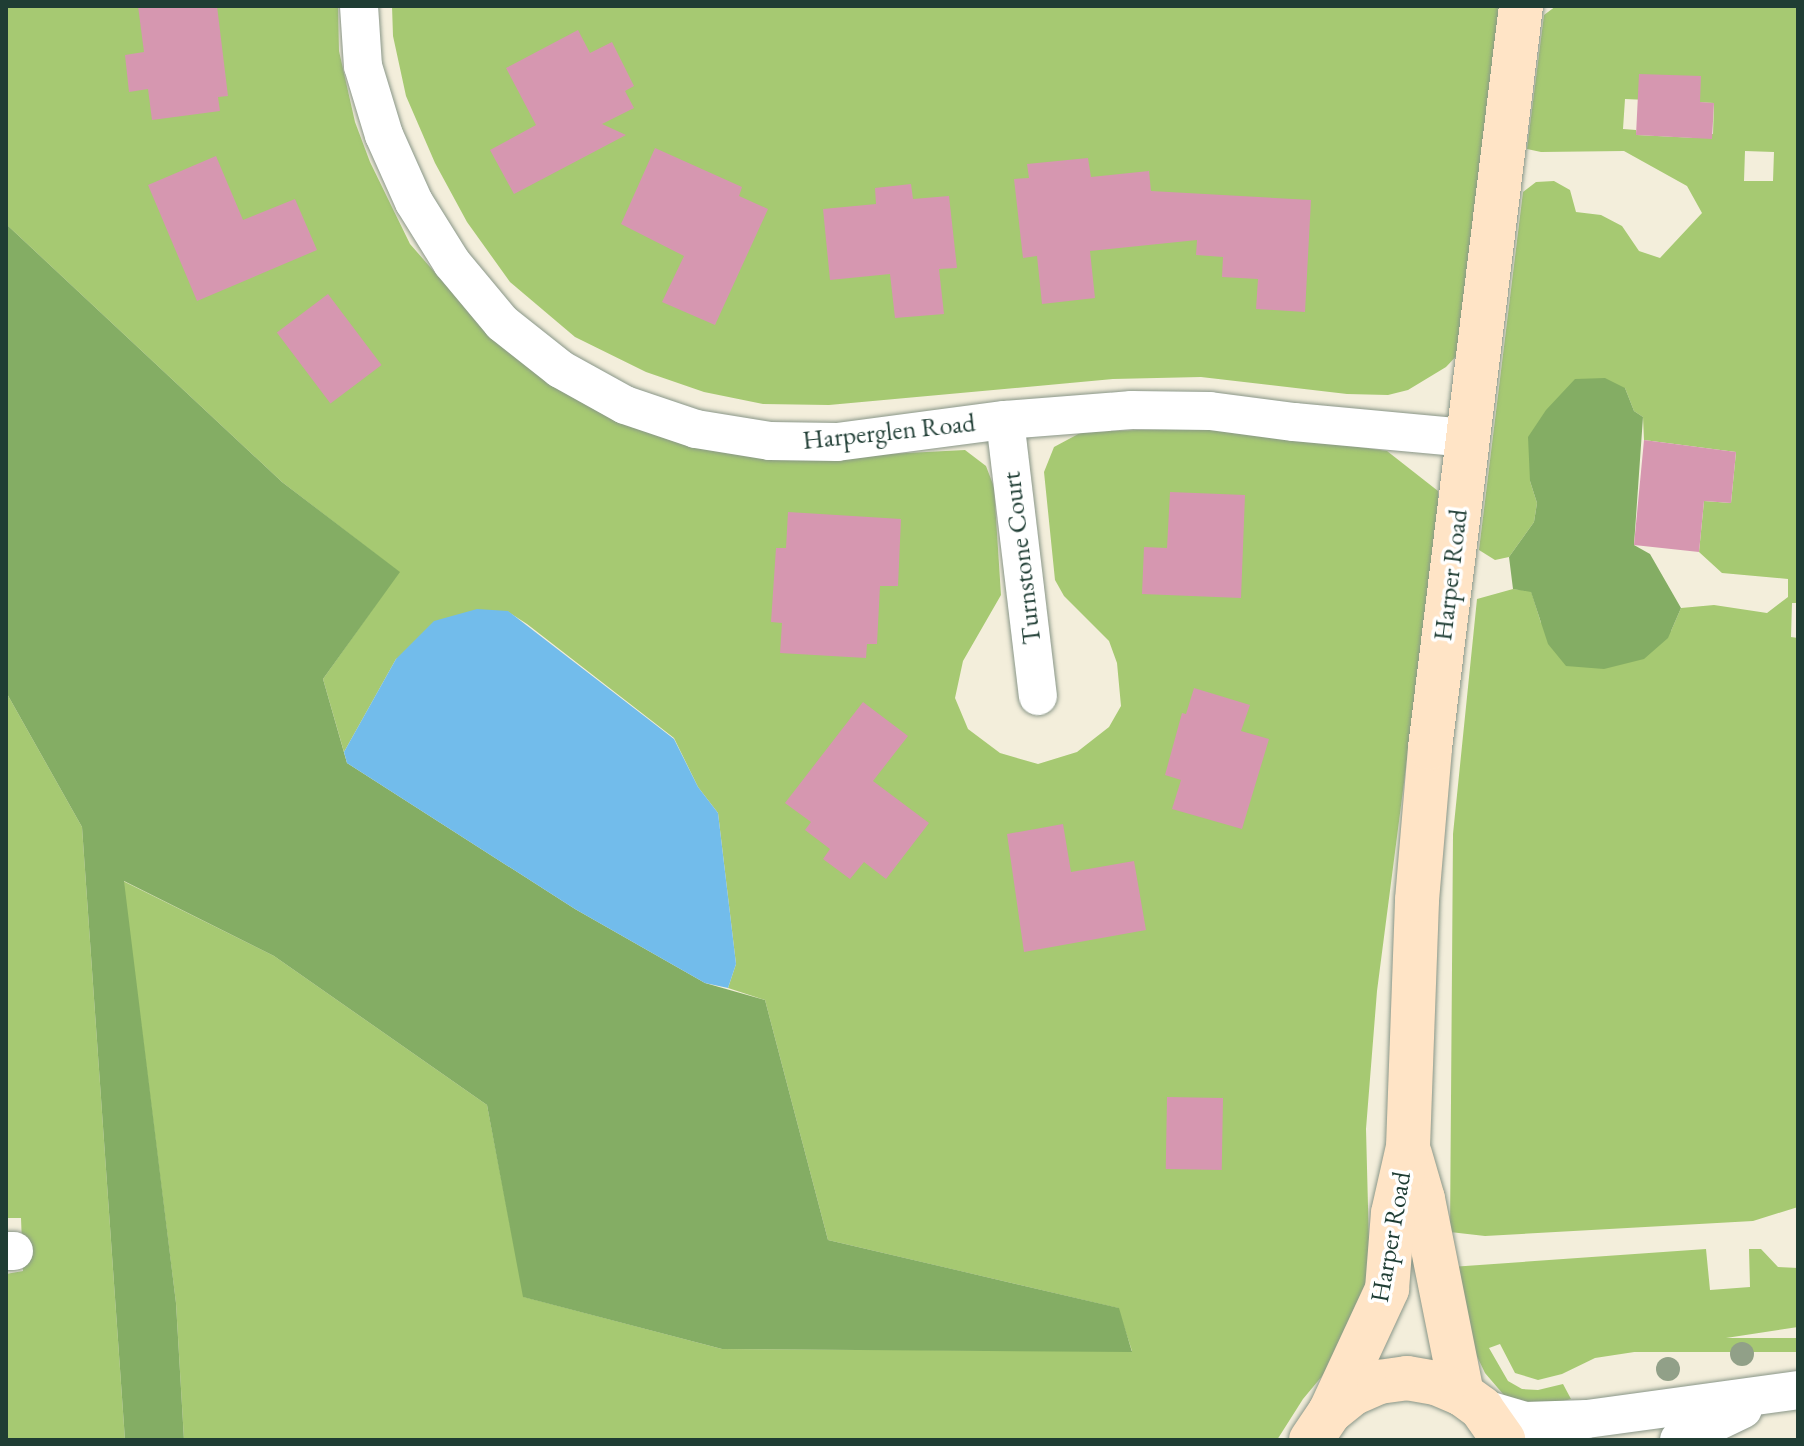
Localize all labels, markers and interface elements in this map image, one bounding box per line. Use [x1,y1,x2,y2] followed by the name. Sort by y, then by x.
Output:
[801,407,977,457] street label: Harperglen Road
[996,470,1048,646] street label: Turnstone Court
[1427,508,1475,642] street label: Harper Road
[1364,1169,1418,1305] street label: Harper Road

